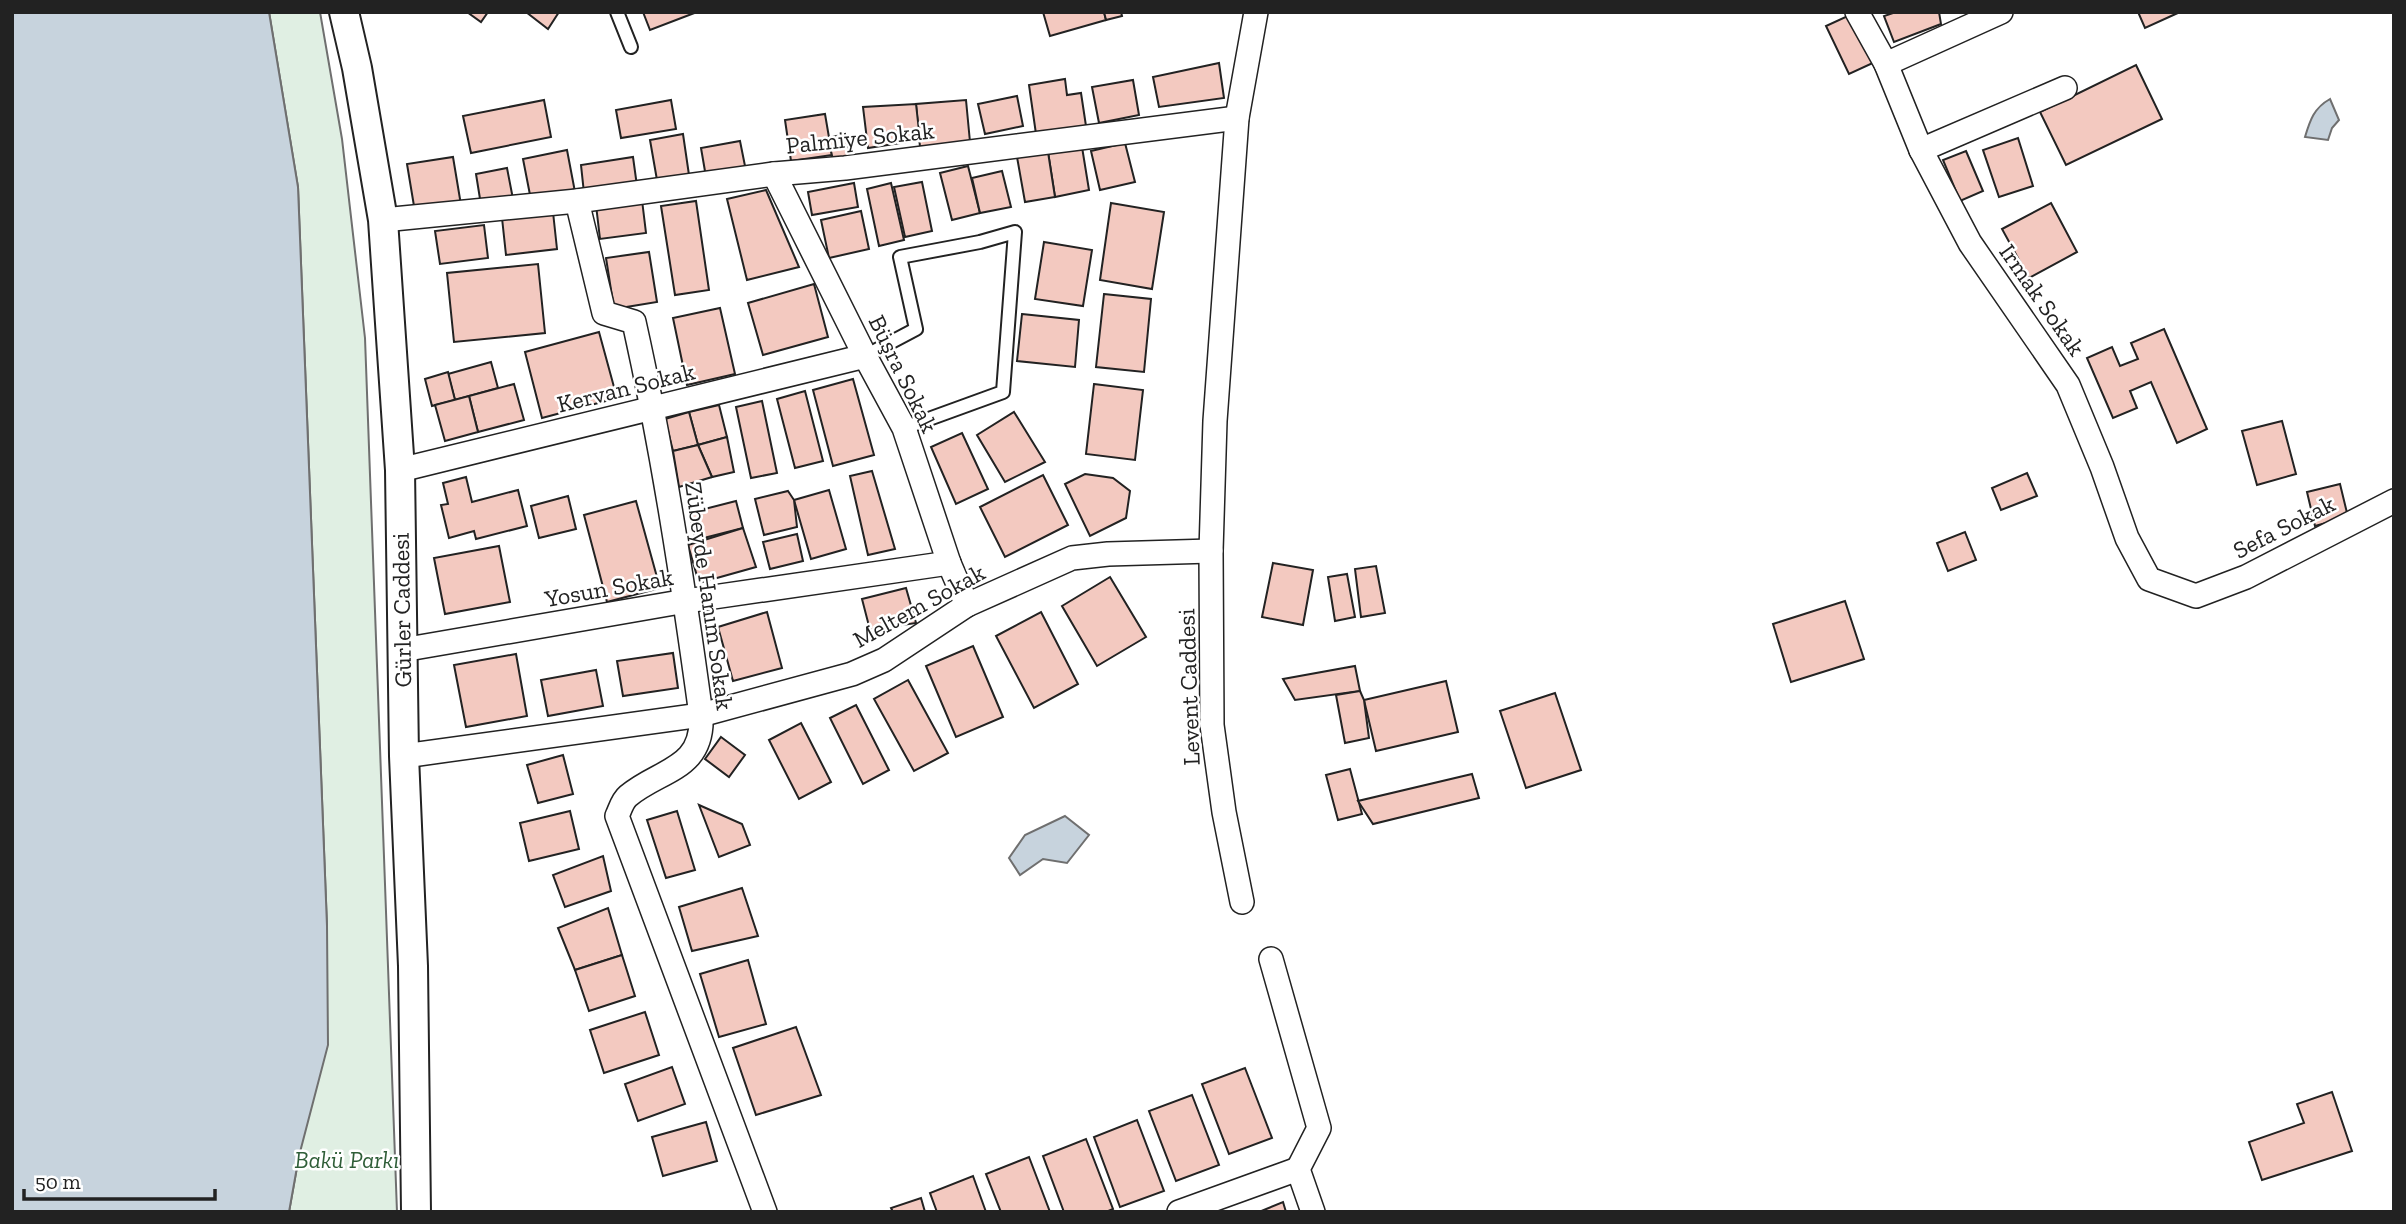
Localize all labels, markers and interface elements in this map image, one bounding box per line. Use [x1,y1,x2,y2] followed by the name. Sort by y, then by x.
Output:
[784,115,936,160] street label: Palmiye Sokak
[1993,238,2092,362] street label: Irmak Sokak
[863,310,945,438] street label: Büşra Sokak
[554,356,698,419] street label: Kervan Sokak
[679,480,740,713] street label: Zübeyde Hanım Sokak
[2228,488,2340,565] street label: Sefa Sokak
[386,532,417,688] street label: Gürler Caddesi
[848,557,990,654] street label: Meltem Sokak
[541,562,676,613] street label: Yosun Sokak
[1171,608,1206,766] street label: Levent Caddesi
[295,1145,399,1174] park label: Bakü Parkı
[24,1158,215,1202] scale bar
[35,1169,81,1194] text: 50 m

